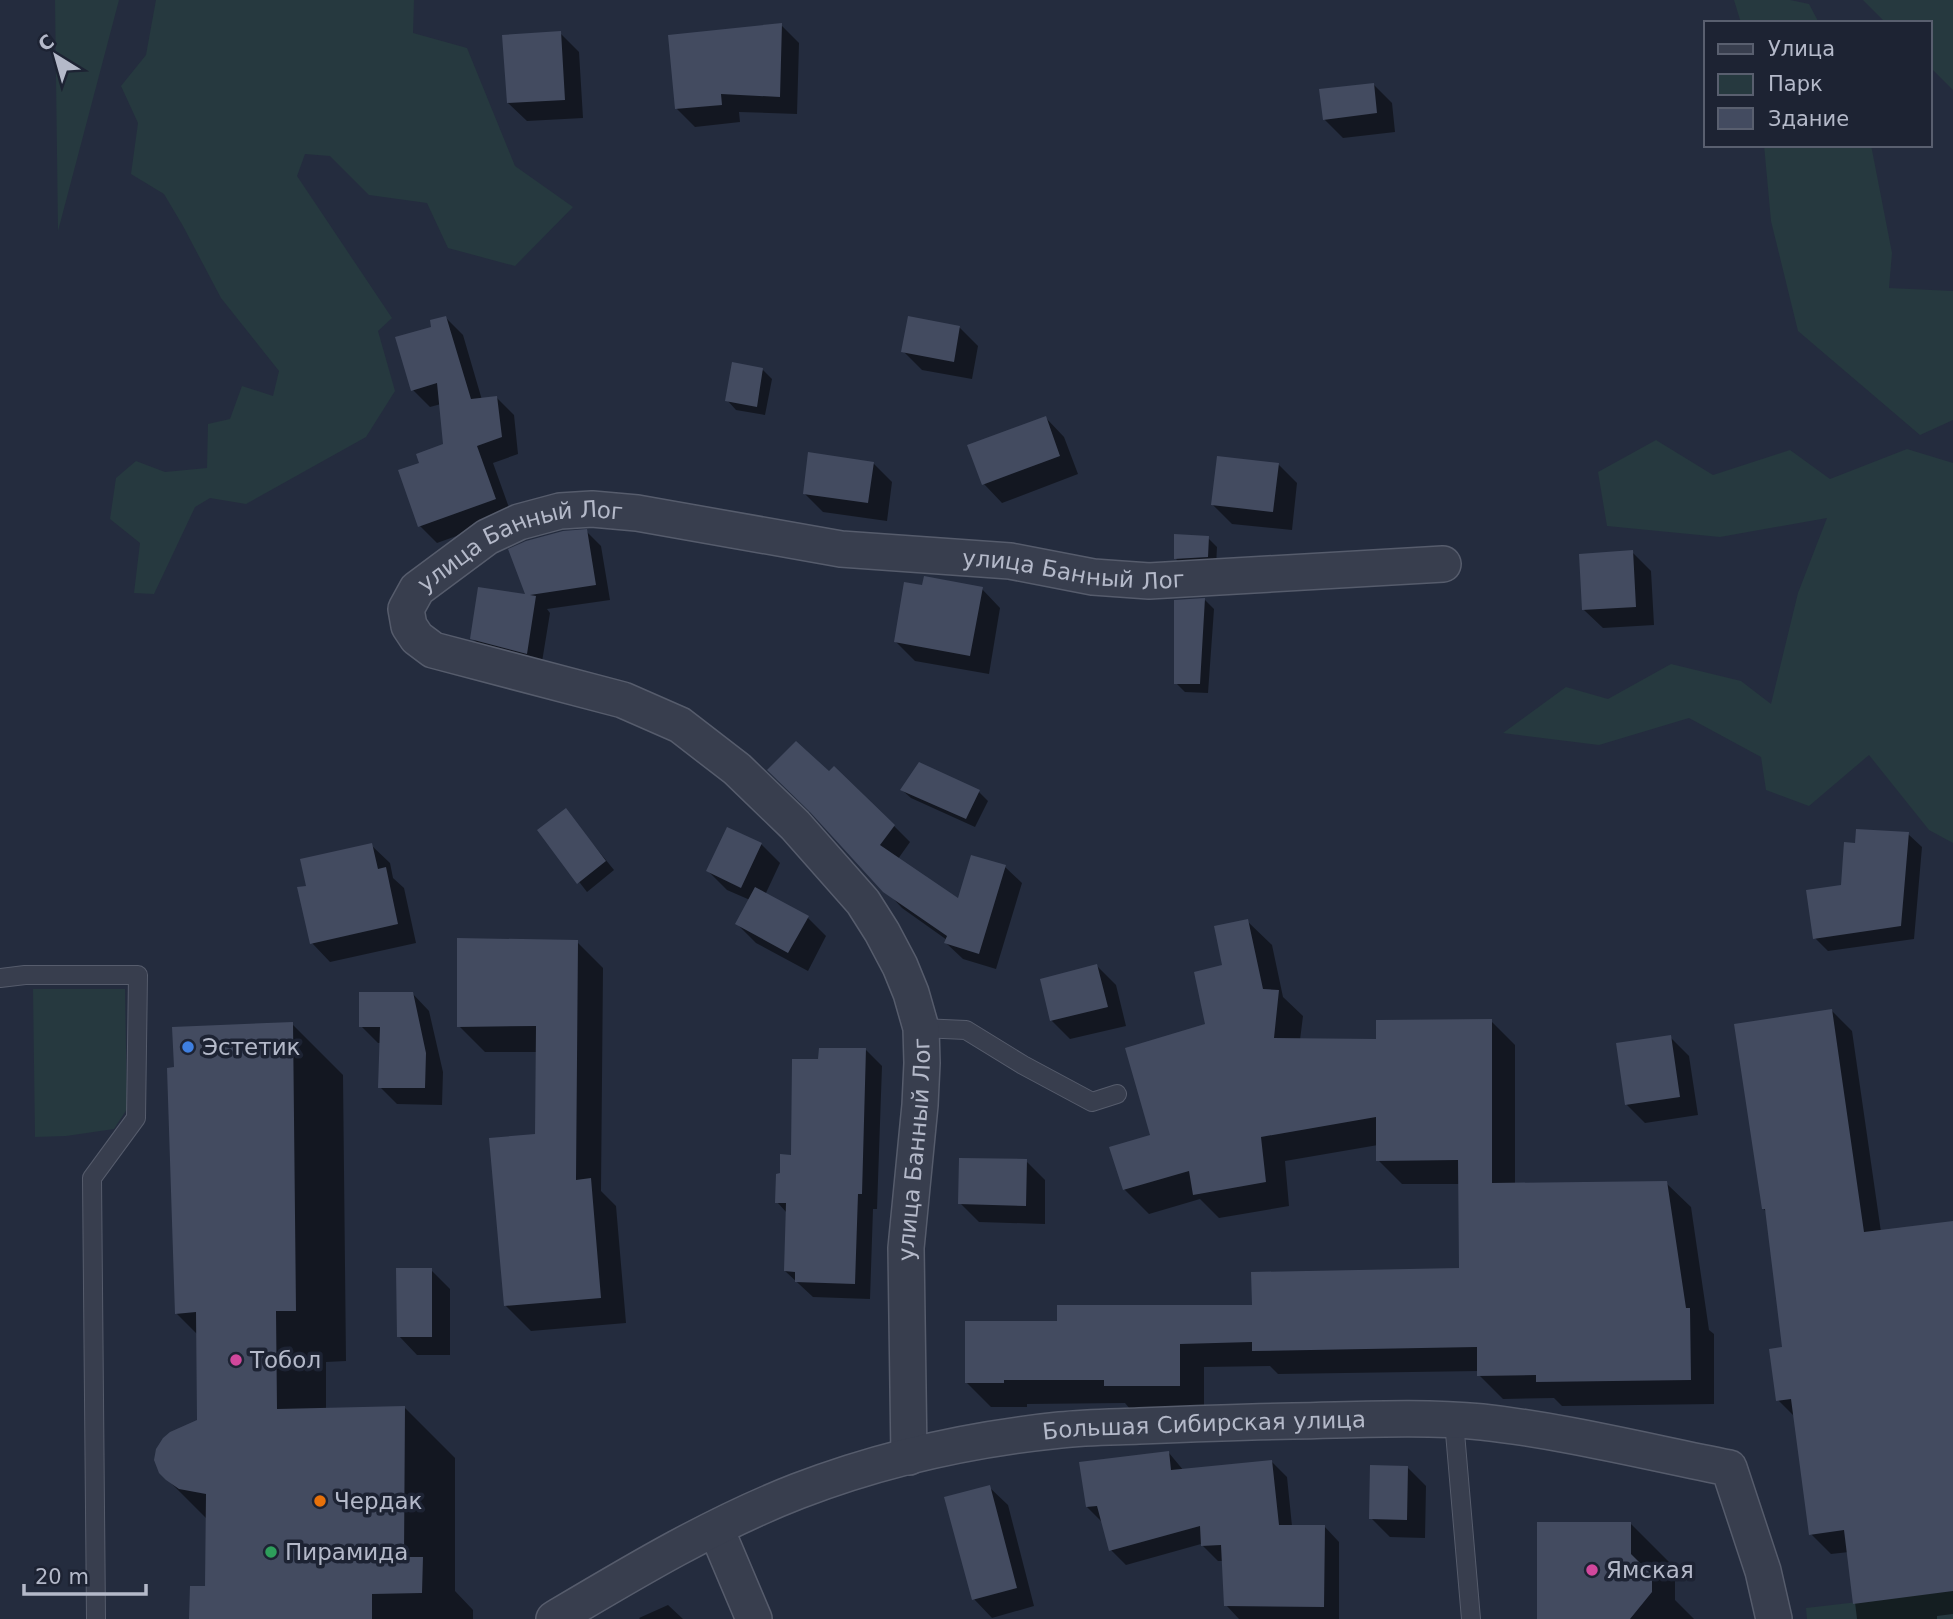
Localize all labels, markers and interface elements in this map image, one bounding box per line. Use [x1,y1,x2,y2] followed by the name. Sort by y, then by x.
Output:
[21,21,91,91] north arrow
[1704,21,1932,147] legend
[34,29,58,55] text: С
[1768,37,1835,61] text: Улица
[1768,72,1823,96] text: Парк
[1768,107,1849,131] text: Здание
[412,496,624,597] street label: улица Банный Лог
[961,545,1185,594] street label: улица Банный Лог
[202,1034,301,1060] place label: Эстетик
[893,1037,935,1261] street label: улица Банный Лог
[180,1039,196,1055] marker: Эстетик
[249,1347,321,1373] place label: Тобол
[228,1352,244,1368] marker: Тобол
[1041,1406,1366,1445] street label: Большая Сибирская улица
[334,1488,423,1514] place label: Чердак
[312,1493,328,1509] marker: Чердак
[285,1539,408,1565] place label: Пирамида
[263,1544,279,1560] marker: Пирамида
[24,1552,147,1596] scale bar
[1606,1557,1694,1583] place label: Ямская
[1584,1562,1600,1578] marker: Ямская
[35,1565,89,1589] text: 20 m

